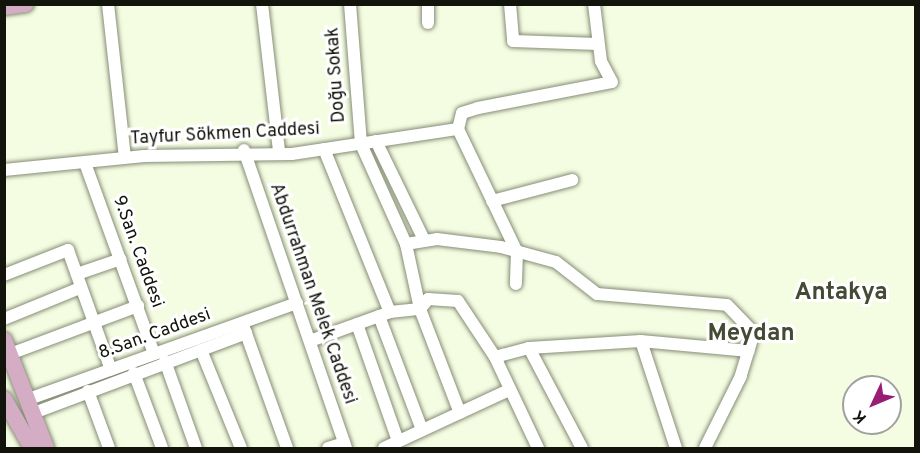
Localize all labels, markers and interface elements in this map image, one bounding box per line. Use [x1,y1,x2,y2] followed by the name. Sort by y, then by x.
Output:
[323,27,351,123] street label: Doğu Sokak
[130,119,320,151] street label: Tayfur Sökmen Caddesi
[264,181,360,407] street label: Abdurrahman Melek Caddesi
[107,193,167,311] street label: 9.San. Caddesi
[794,280,888,308] district label: Antakya
[96,305,214,365] street label: 8.San. Caddesi
[707,321,795,349] district label: Meydan
[842,375,902,435] north arrow
[849,405,872,427] text: K

